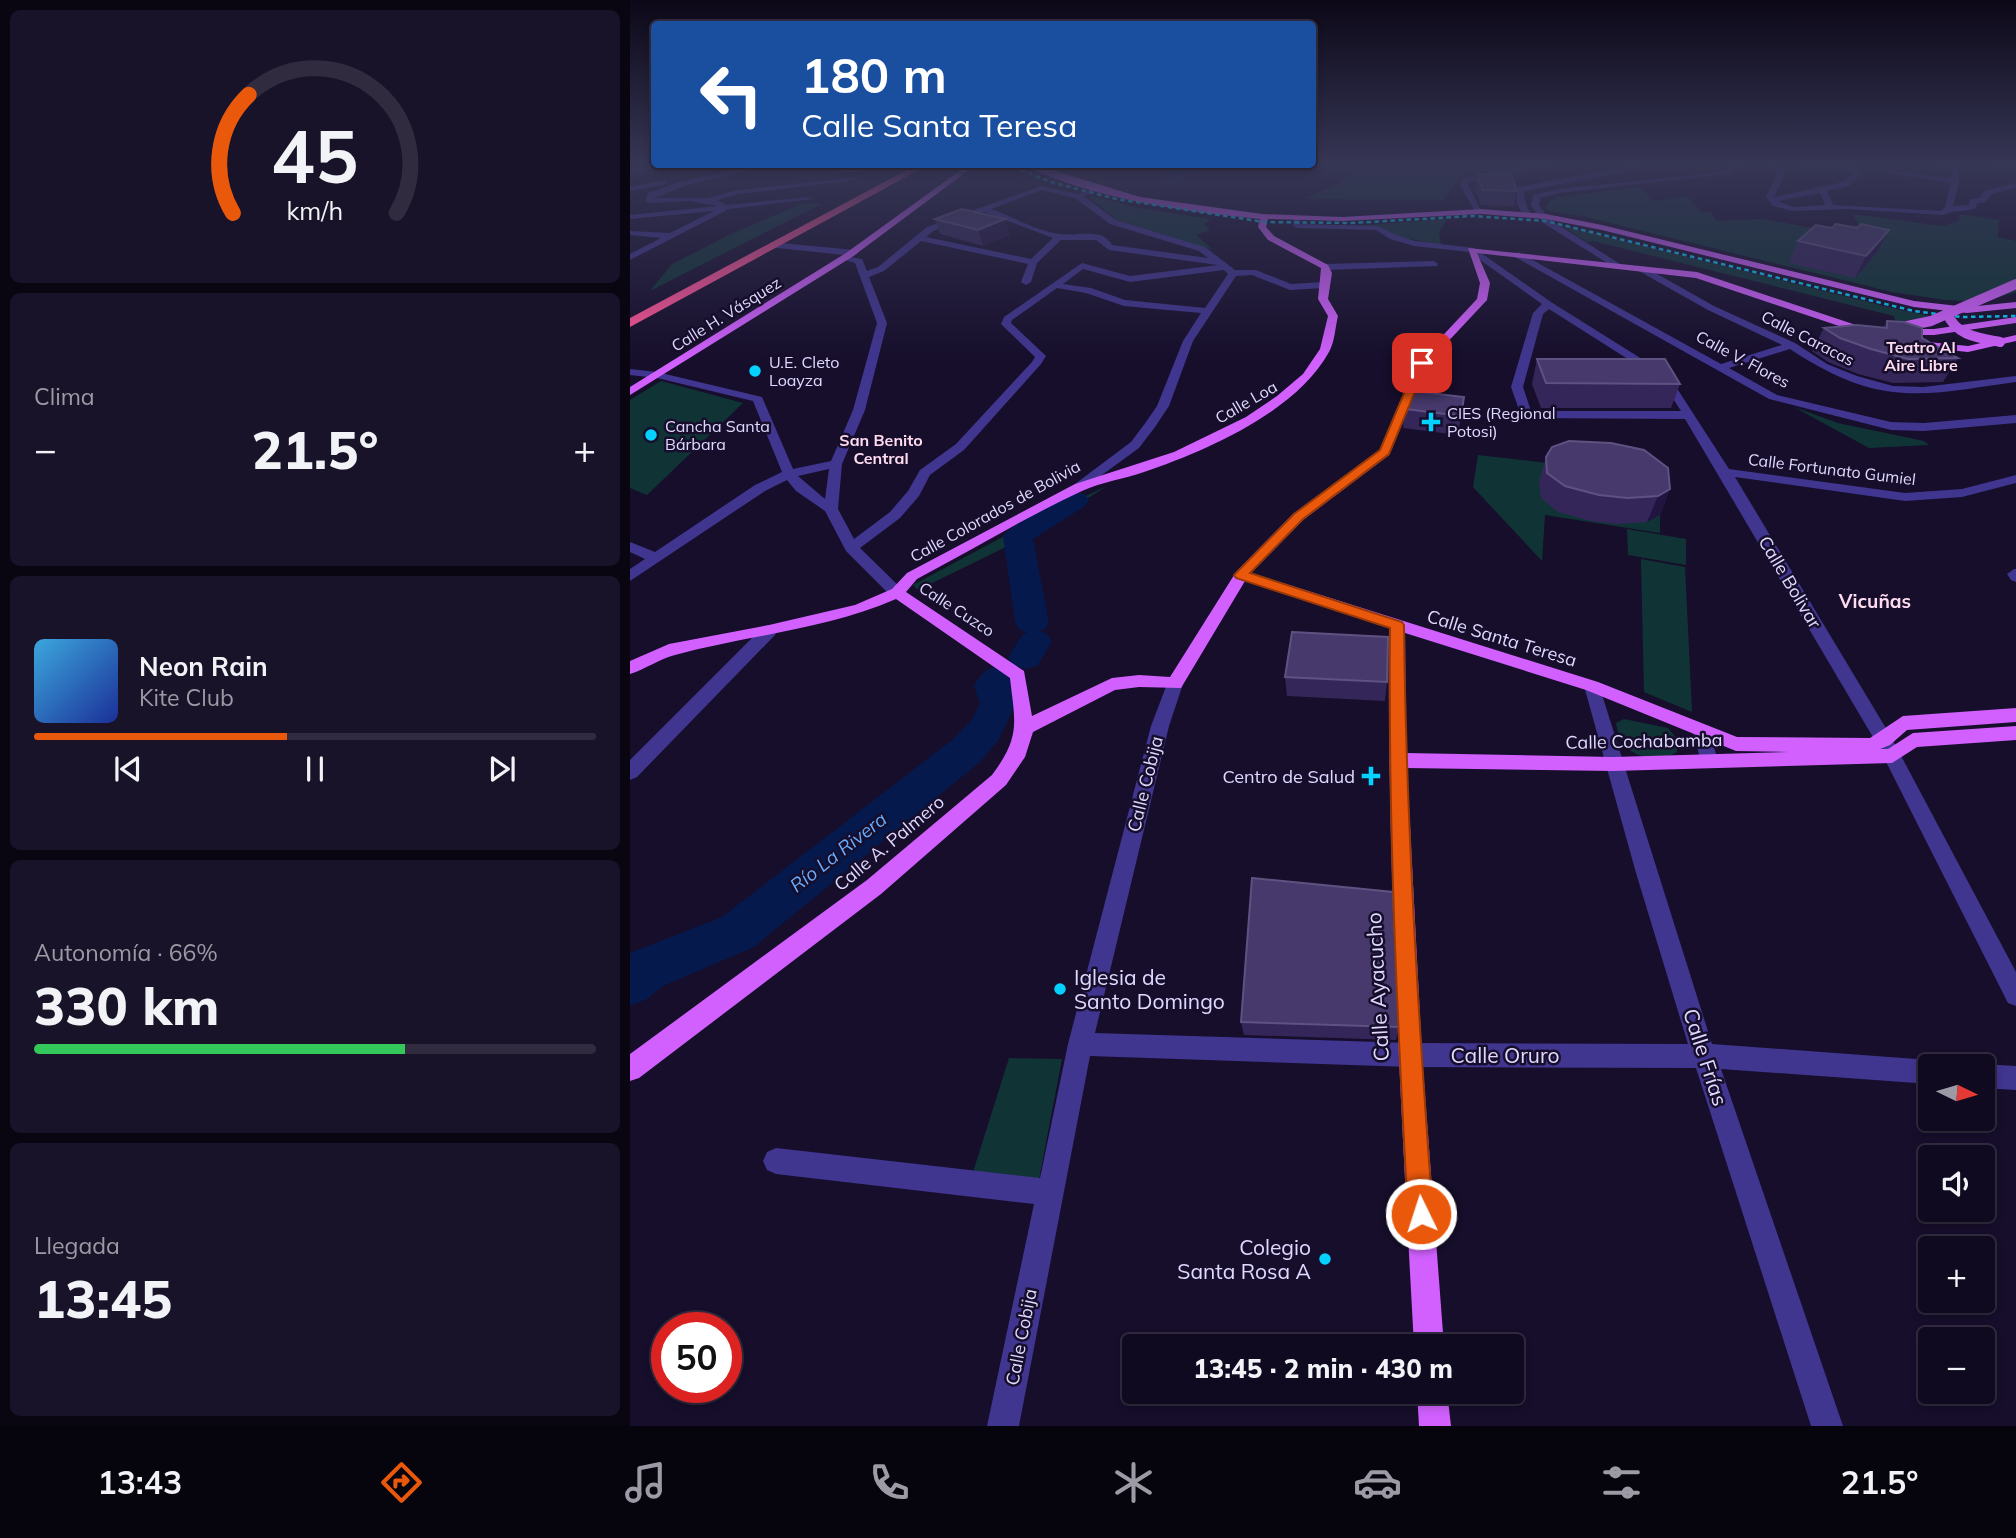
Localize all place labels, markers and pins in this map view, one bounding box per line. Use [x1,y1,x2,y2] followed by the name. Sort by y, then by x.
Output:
[1392,333,1452,393] pin
[769,352,840,390] place label: U.E. Cleto Loayza
[747,363,763,379] marker: U.E. Cleto Loayza
[1447,403,1556,441] place label: CIES (Regional Potosi)
[1421,412,1441,432] marker: CIES (Regional Potosi)
[665,416,770,454] place label: Cancha Santa Bárbara
[643,427,659,443] marker: Cancha Santa Bárbara
[1223,765,1355,788] place label: Centro de Salud
[1361,766,1381,786] marker: Centro de Salud
[1074,964,1225,1014] place label: Iglesia de Santo Domingo
[1052,981,1068,997] marker: Iglesia de Santo Domingo
[1177,1234,1312,1284] place label: Colegio Santa Rosa A
[1317,1251,1333,1267] marker: Colegio Santa Rosa A

